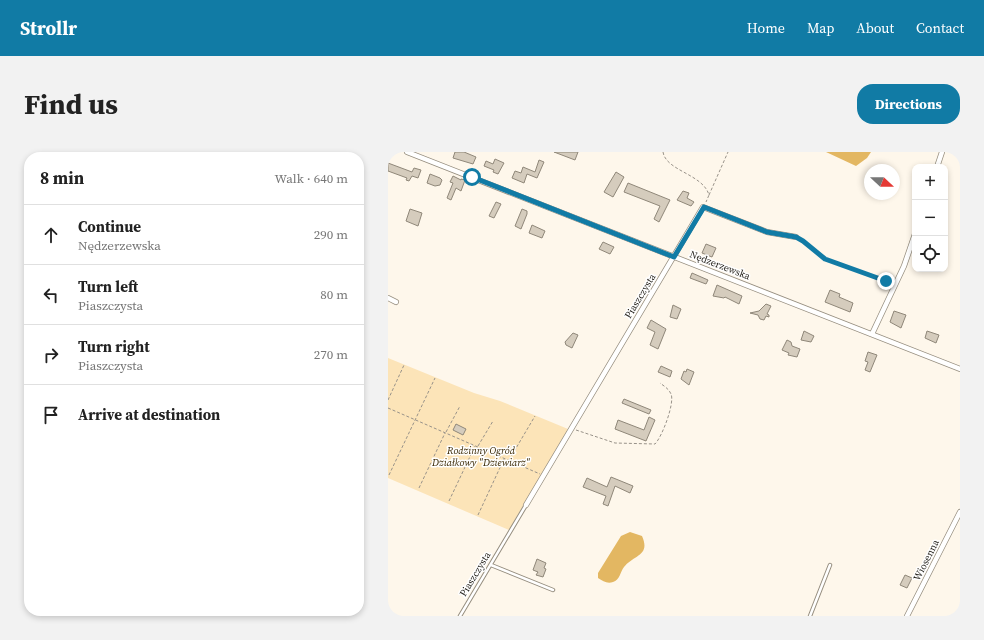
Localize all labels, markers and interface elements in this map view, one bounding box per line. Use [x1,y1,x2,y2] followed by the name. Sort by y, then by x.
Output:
[20,15,77,41] text: Strollr
[747,18,785,38] text: Home
[807,18,834,38] text: Map
[856,18,894,38] text: About
[916,18,964,38] text: Contact
[857,84,960,124] button: Directions
[24,85,118,123] text: Find us
[864,164,900,200] north arrow
[912,164,948,272] map controls
[912,164,948,200] button: +
[40,166,84,190] text: 8 min
[463,168,481,186] route start
[275,170,348,187] text: Walk · 640 m
[912,200,948,236] button: −
[78,216,141,237] text: Continue
[40,224,62,246] icon: ahead
[314,226,348,243] text: 290 m
[912,236,948,272] button: locate
[78,237,161,254] text: Nędzerzewska
[688,248,753,283] street label: Nędzerzewska
[622,270,659,321] street label: Piaszczysta
[877,272,895,290] route end
[78,276,138,297] text: Turn left
[40,284,62,306] icon: left
[320,286,348,303] text: 80 m
[78,297,143,314] text: Piaszczysta
[78,336,150,357] text: Turn right
[40,344,62,366] icon: right
[314,346,348,363] text: 270 m
[78,357,143,374] text: Piaszczysta
[40,404,62,426] icon: arrive
[78,404,220,425] text: Arrive at destination
[431,444,531,469] park label: Rodzinny Ogród Działkowy "Dziewiarz"
[910,536,942,583] street label: Wiosenna
[457,548,494,599] street label: Piaszczysta

